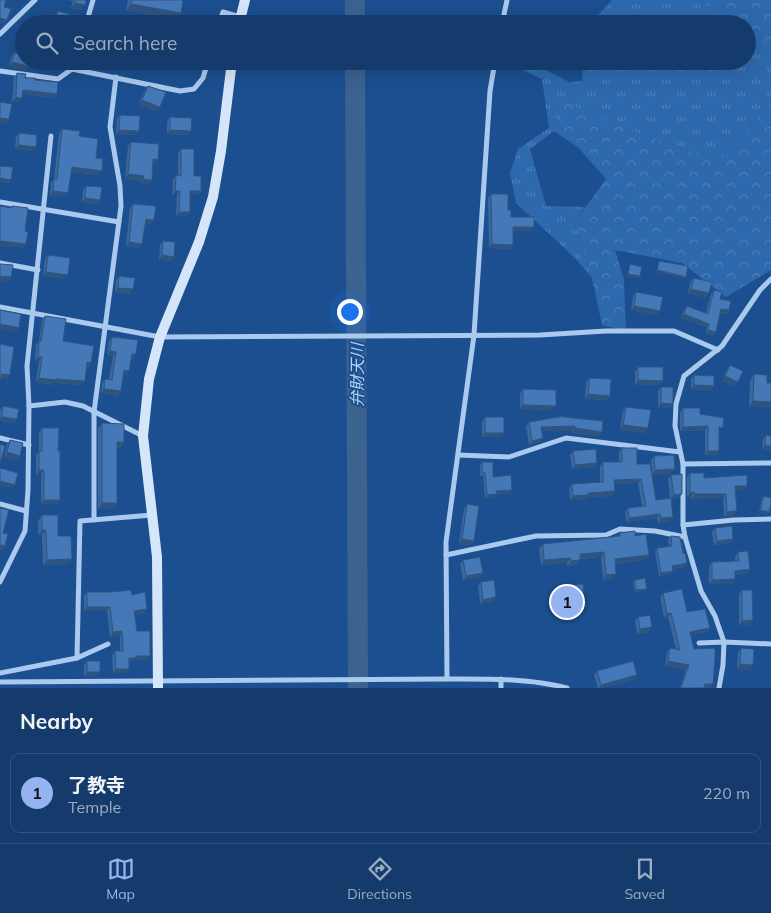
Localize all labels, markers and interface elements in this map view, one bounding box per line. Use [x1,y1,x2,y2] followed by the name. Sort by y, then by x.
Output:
[15,15,756,70] search box
[33,29,61,57] icon: search
[73,31,177,55] text: Search here
[337,299,363,325] your location
[347,341,367,407] water label: 弁財天川
[551,583,583,621] pin: 1
[20,708,93,734] text: Nearby
[68,773,125,797] text: 了教寺
[32,783,42,803] text: 1
[703,783,750,803] text: 220 m
[68,797,121,817] text: Temple
[106,855,135,903] tab: Map
[347,855,412,903] tab: Directions
[624,855,665,903] tab: Saved

